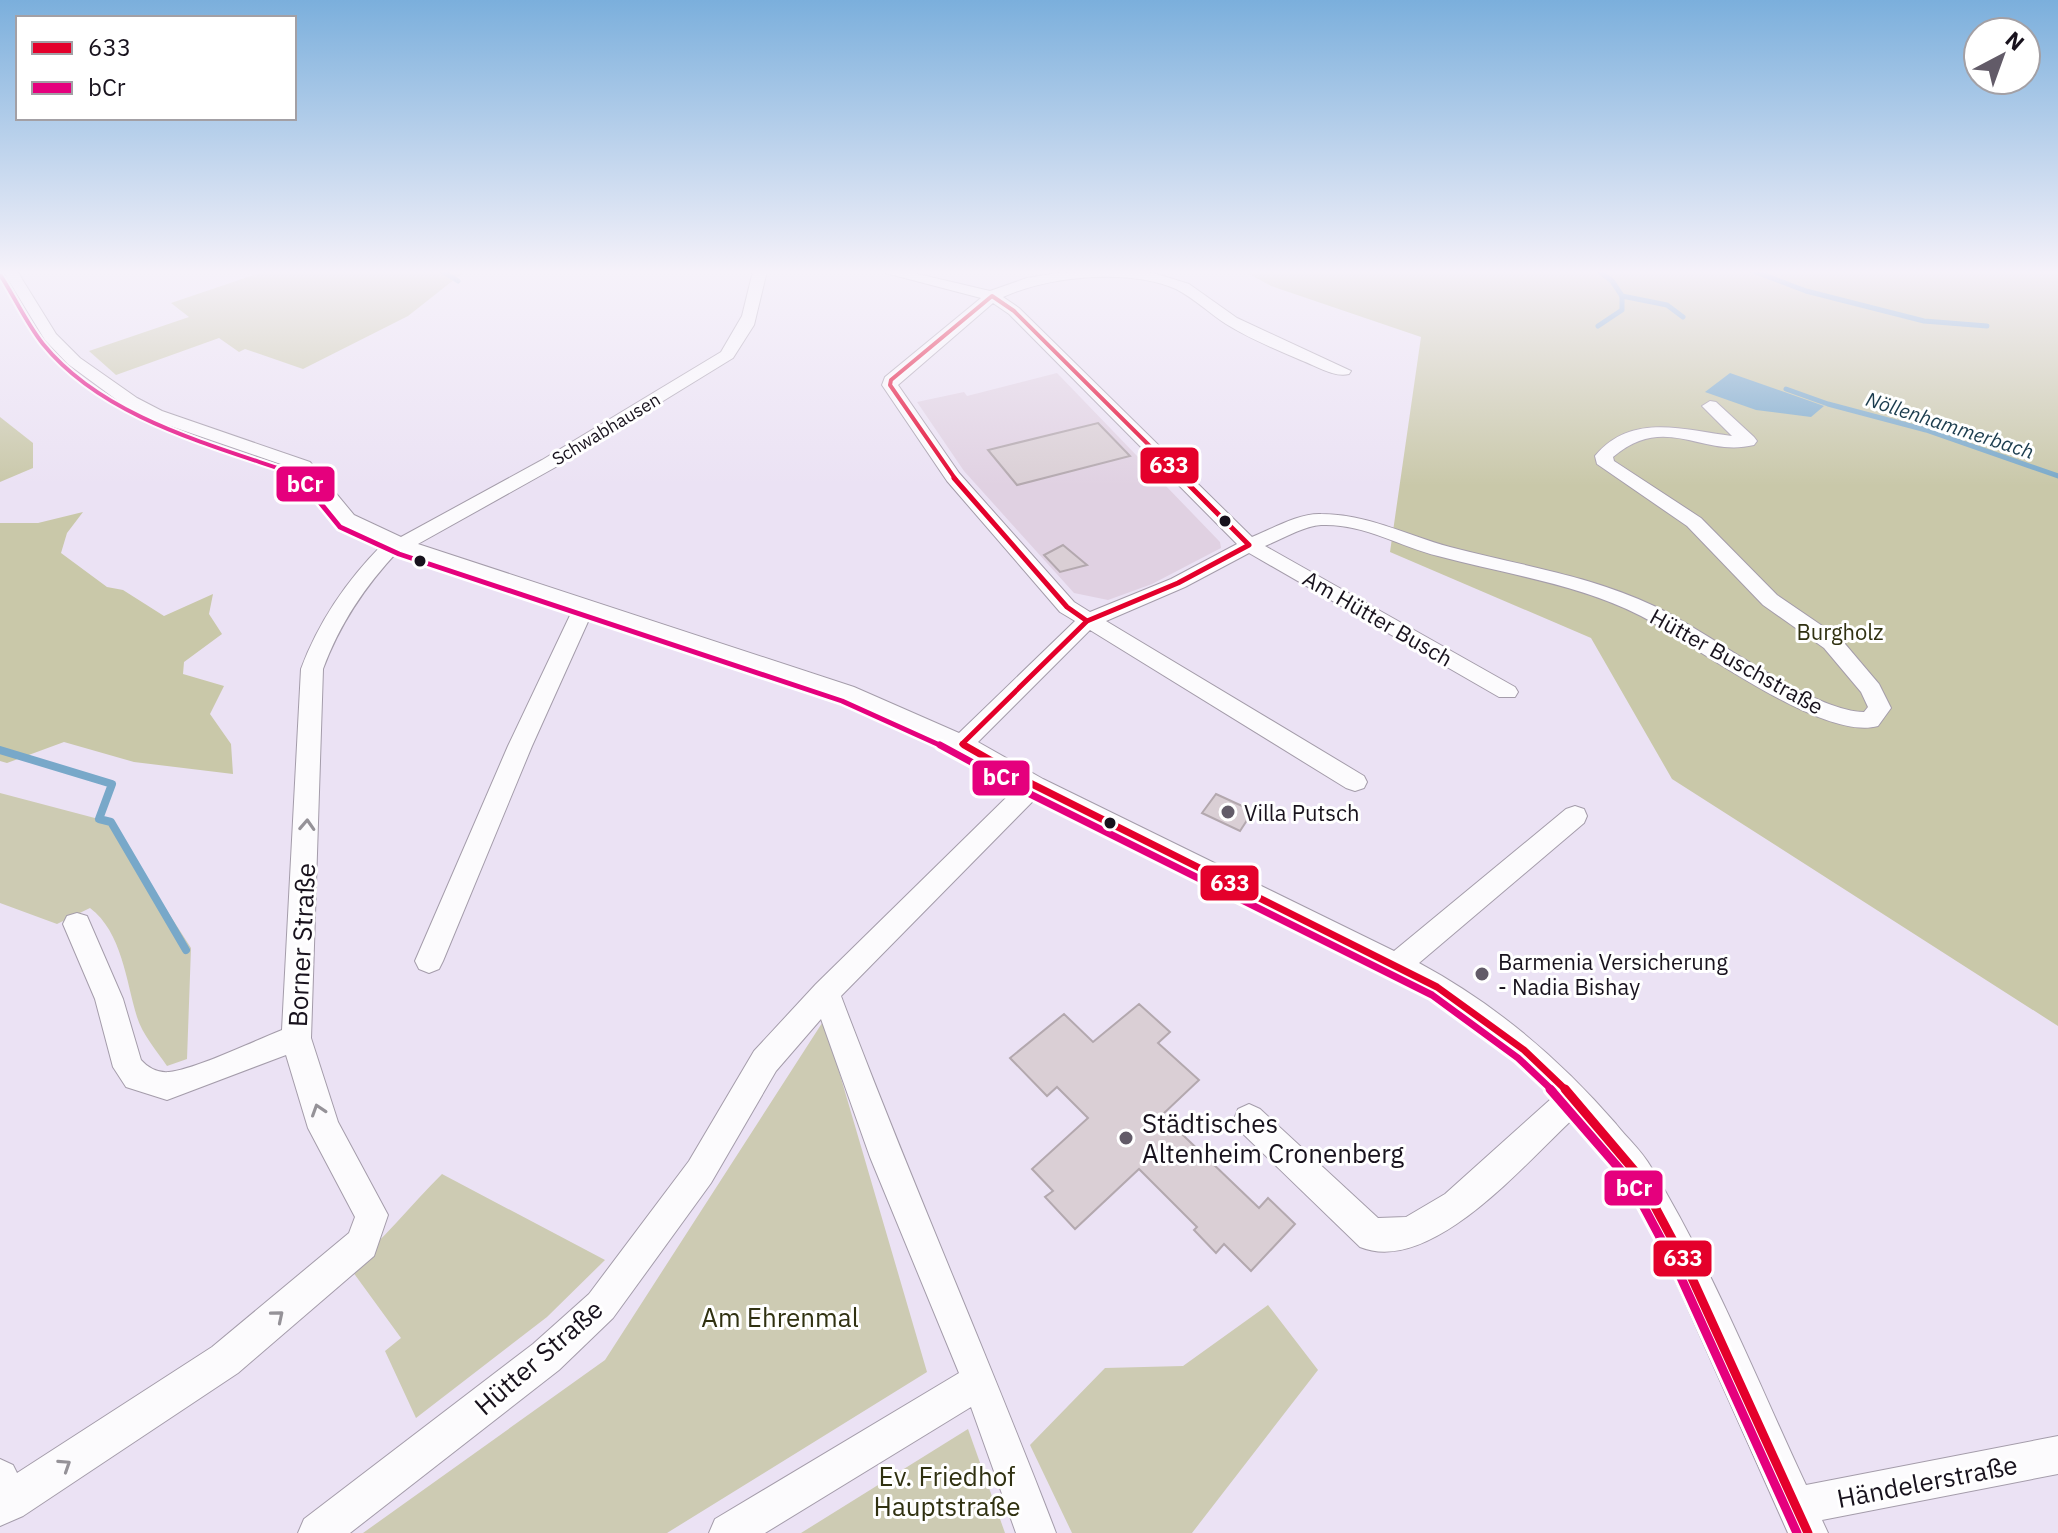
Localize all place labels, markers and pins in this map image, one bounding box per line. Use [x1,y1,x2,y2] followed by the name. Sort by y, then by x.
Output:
[1217,513,1233,529] unlabelled marker
[412,553,428,569] unlabelled marker
[1244,798,1360,827] place label: Villa Putsch
[1219,803,1237,821] marker: Villa Putsch
[1102,815,1118,831] unlabelled marker
[1498,947,1728,1001] place label: Barmenia Versicherung - Nadia Bishay
[1473,965,1491,983] marker: Barmenia Versicherung - Nadia Bishay
[1142,1106,1404,1170] place label: Städtisches Altenheim Cronenberg
[1117,1129,1135,1147] marker: Städtisches Altenheim Cronenberg

